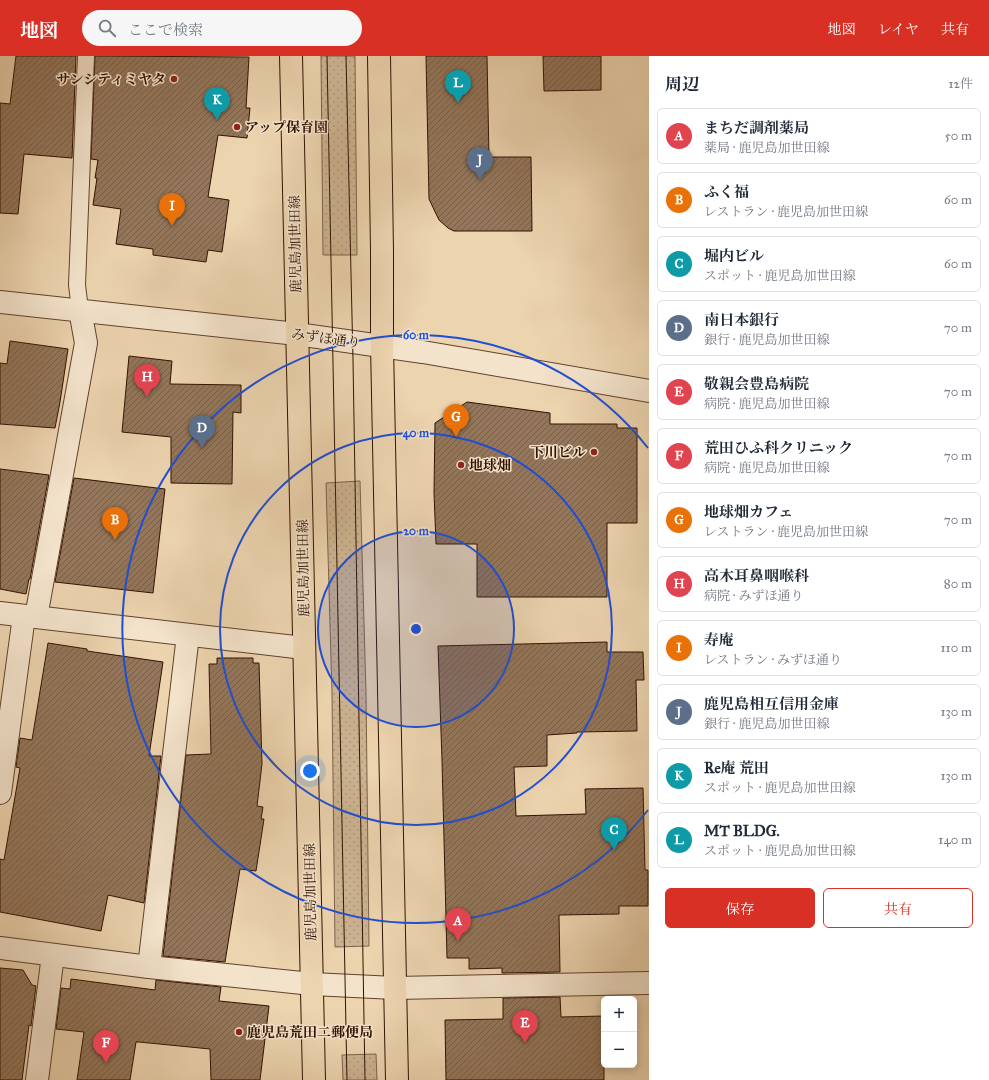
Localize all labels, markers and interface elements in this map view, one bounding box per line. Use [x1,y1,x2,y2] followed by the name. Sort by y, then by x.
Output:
[82,10,362,46] search box
[96,17,118,39] icon: search
[20,19,58,42] text: 地図
[128,21,203,39] text: ここで検索
[828,21,856,38] text: 地図
[878,21,919,38] text: レイヤ
[941,21,969,38] text: 共有
[445,70,471,103] pin: L
[56,71,166,88] place label: サンシティミヤタ
[169,74,179,84] marker: サンシティミヤタ
[665,74,699,95] text: 周辺
[948,76,973,92] text: 12件
[204,87,230,120] pin: K
[245,119,328,136] place label: アップ保育園
[704,119,809,137] text: まちだ調剤薬局
[232,122,242,132] marker: アップ保育園
[675,128,683,144] text: A
[945,128,972,144] text: 50 m
[704,140,829,156] text: 薬局 · 鹿児島加世田線
[467,147,493,180] pin: J
[704,183,749,201] text: ふく福
[675,192,683,208] text: B
[944,192,972,208] text: 60 m
[159,193,185,226] pin: I
[286,195,305,293] street label: 鹿児島加世田線
[704,204,868,220] text: レストラン · 鹿児島加世田線
[704,247,764,265] text: 堀内ビル
[675,256,683,272] text: C
[944,256,972,272] text: 60 m
[704,268,855,284] text: スポット · 鹿児島加世田線
[704,311,779,329] text: 南日本銀行
[674,320,684,336] text: D
[944,320,972,336] text: 70 m
[290,325,362,352] street label: みずほ通り
[403,328,430,342] text: 60 m
[704,332,829,348] text: 銀行 · 鹿児島加世田線
[134,364,160,397] pin: H
[704,375,809,393] text: 敬親会豊島病院
[674,384,684,400] text: E
[944,384,972,400] text: 70 m
[704,396,829,412] text: 病院 · 鹿児島加世田線
[443,404,469,437] pin: G
[189,415,215,448] pin: D
[403,426,430,441] text: 40 m
[704,439,853,457] text: 荒田ひふ科クリニック
[530,444,586,461] place label: 下川ビル
[589,447,599,457] marker: 下川ビル
[675,448,683,464] text: F
[944,448,972,464] text: 70 m
[469,457,511,474] place label: 地球畑
[456,460,466,470] marker: 地球畑
[704,460,829,476] text: 病院 · 鹿児島加世田線
[704,503,793,521] text: 地球畑カフェ
[102,507,128,540] pin: B
[674,512,684,528] text: G
[944,512,972,528] text: 70 m
[294,519,313,617] street label: 鹿児島加世田線
[403,524,430,538] text: 20 m
[704,524,868,540] text: レストラン · 鹿児島加世田線
[704,567,809,585] text: 高木耳鼻咽喉科
[673,576,685,592] text: H
[944,576,972,592] text: 80 m
[704,588,803,604] text: 病院 · みずほ通り
[409,622,423,636] centre of rings
[704,631,734,649] text: 寿庵
[676,640,682,656] text: I
[940,640,972,656] text: 110 m
[704,652,842,668] text: レストラン · みずほ通り
[704,695,839,713] text: 鹿児島相互信用金庫
[676,704,682,720] text: J
[940,704,972,720] text: 130 m
[704,716,829,732] text: 銀行 · 鹿児島加世田線
[704,759,769,777] text: Re庵 荒田
[300,761,320,781] your location
[674,768,684,784] text: K
[940,768,972,784] text: 130 m
[704,780,855,796] text: スポット · 鹿児島加世田線
[601,817,627,850] pin: C
[704,822,780,840] text: MT BLDG.
[674,832,684,848] text: L
[938,832,972,848] text: 140 m
[301,843,320,941] street label: 鹿児島加世田線
[704,843,855,859] text: スポット · 鹿児島加世田線
[665,888,815,928] button: 保存
[823,888,973,928] button: 共有
[445,908,471,941] pin: A
[601,996,637,1068] map controls
[601,996,637,1032] button: +
[512,1010,538,1043] pin: E
[247,1024,373,1041] place label: 鹿児島荒田二郵便局
[234,1027,244,1037] marker: 鹿児島荒田二郵便局
[93,1030,119,1063] pin: F
[601,1032,637,1068] button: −

